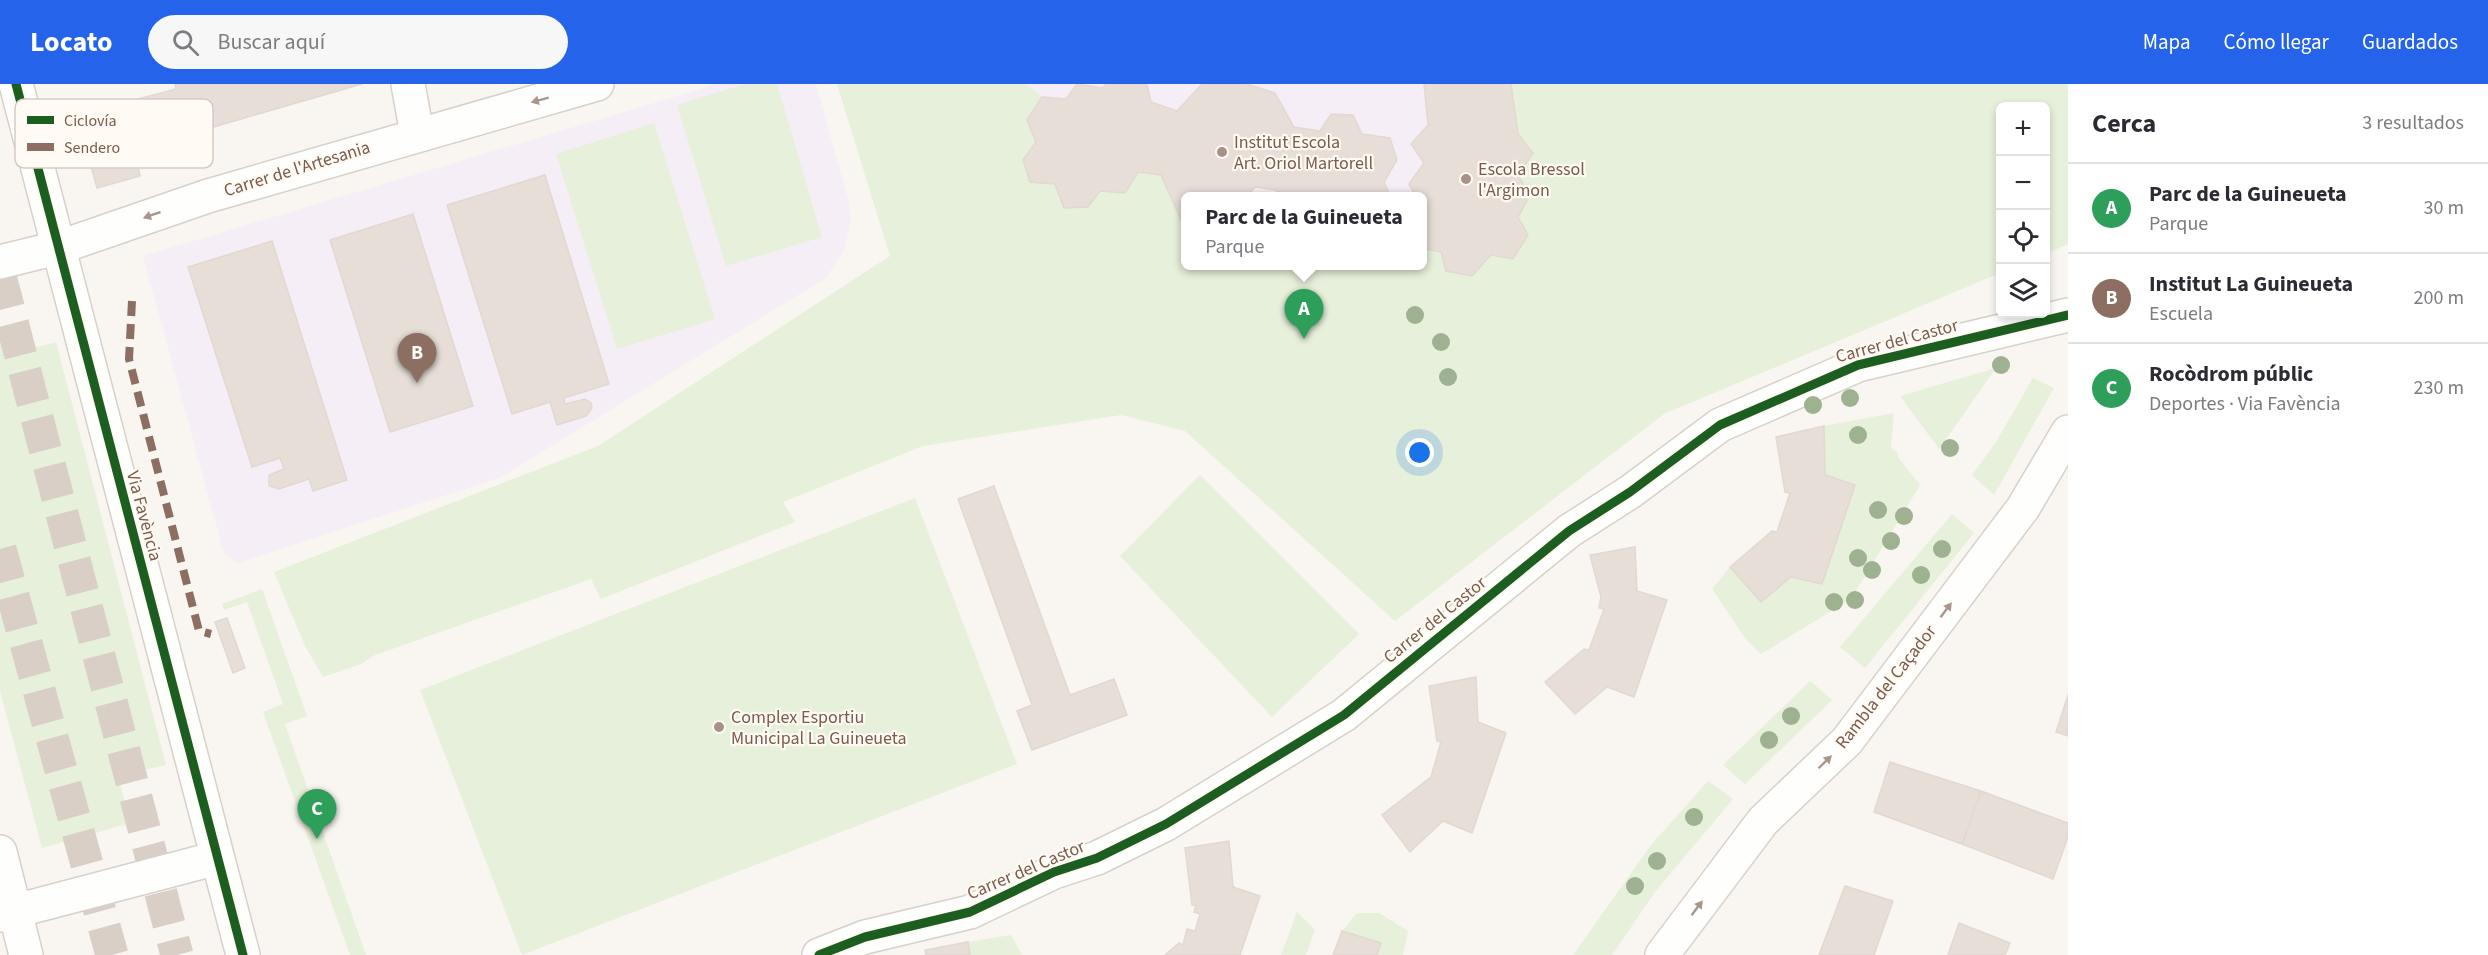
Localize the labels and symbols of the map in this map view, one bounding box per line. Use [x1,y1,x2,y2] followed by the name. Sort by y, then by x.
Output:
[531,95,550,105] one-way arrow
[15,99,213,168] legend
[64,110,117,132] text: Ciclovía
[1234,130,1373,176] place label: Institut Escola Art. Oriol Martorell
[221,135,373,203] street label: Carrer de l'Artesania
[64,137,120,159] text: Sendero
[1215,145,1229,159] marker: Institut Escola Art. Oriol Martorell
[1478,157,1585,203] place label: Escola Bressol l'Argimon
[1459,172,1473,186] marker: Escola Bressol l'Argimon
[143,211,161,220] one-way arrow
[1284,290,1324,339] pin: A
[1833,312,1962,369] street label: Carrer del Castor
[398,334,436,383] pin: B
[1405,438,1434,467] your location
[120,468,168,564] street label: Via Favència
[1378,570,1492,669] street label: Carrer del Castor
[1940,602,1953,618] one-way arrow
[1830,619,1943,754] street label: Rambla del Caçador
[731,705,907,751] place label: Complex Esportiu Municipal La Guineueta
[712,720,726,734] marker: Complex Esportiu Municipal La Guineueta
[1817,755,1832,769] one-way arrow
[298,790,336,839] pin: C
[963,834,1090,906] street label: Carrer del Castor
[1691,901,1703,917] one-way arrow

